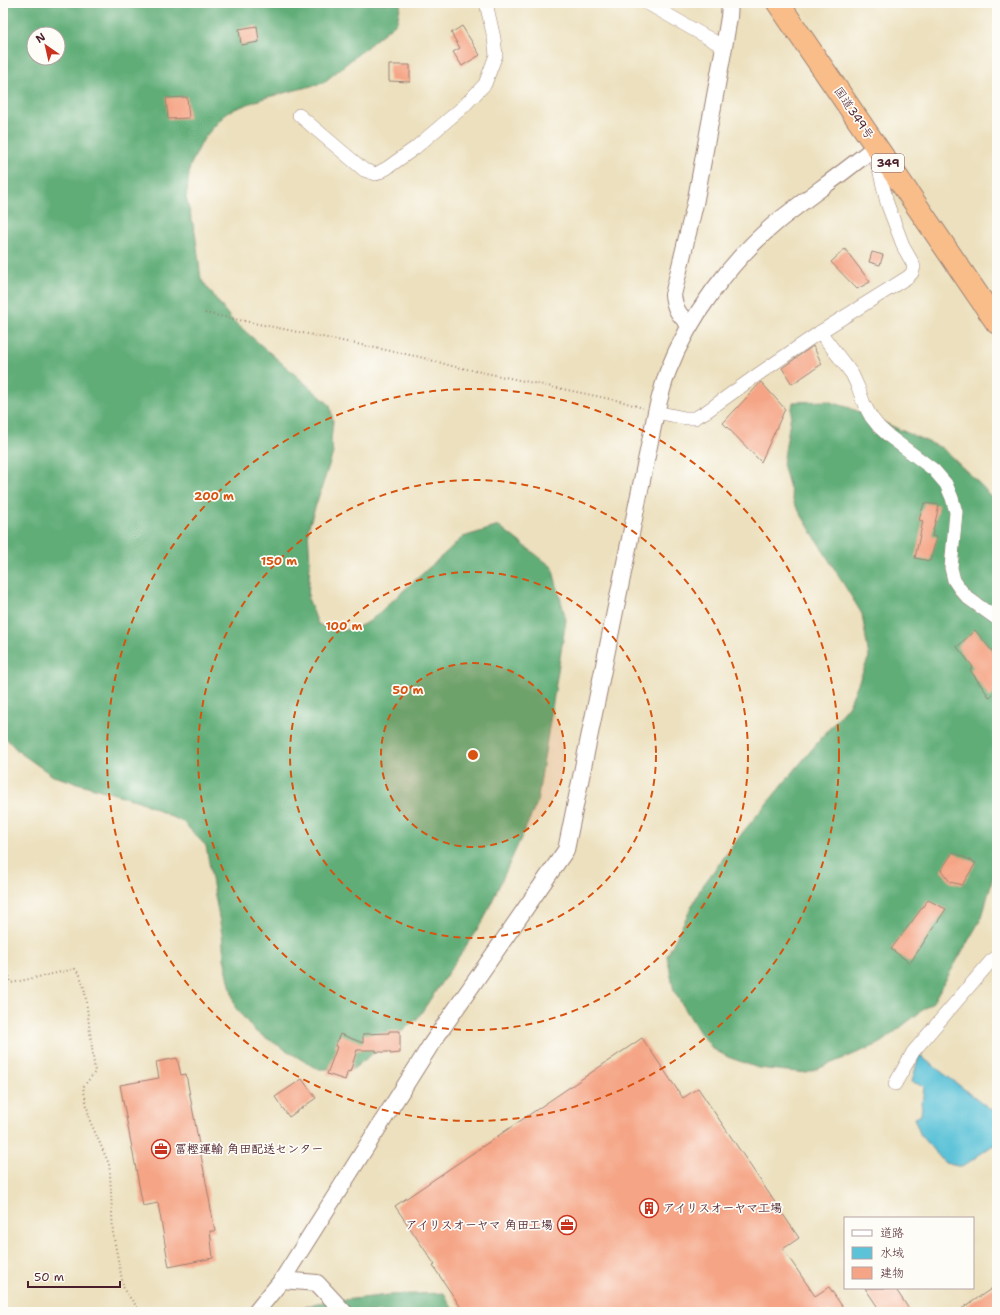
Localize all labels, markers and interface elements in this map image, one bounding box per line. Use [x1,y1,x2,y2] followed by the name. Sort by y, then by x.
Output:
[26,26,66,66] north arrow
[33,29,49,47] text: N
[831,84,877,142] street label: 国道349号
[872,154,904,172] road number: 349
[194,488,234,504] text: 200 m
[261,553,297,569] text: 150 m
[326,618,363,634] text: 100 m
[393,682,424,698] text: 50 m
[466,748,480,762] centre of rings
[150,1138,172,1160] office icon: 冨樫運輸 角田配送センター
[175,1141,323,1157] place label: 冨樫運輸 角田配送センター
[638,1197,660,1219] building icon: アイリスオーヤマ工場
[663,1200,782,1216] place label: アイリスオーヤマ工場
[556,1214,578,1236] office icon: アイリスオーヤマ 角田工場
[406,1217,553,1233] place label: アイリスオーヤマ 角田工場
[844,1217,974,1289] legend
[880,1225,904,1241] text: 道路
[880,1245,904,1261] text: 水域
[28,1263,120,1289] scale bar
[880,1265,904,1281] text: 建物
[34,1269,64,1285] text: 50 m

